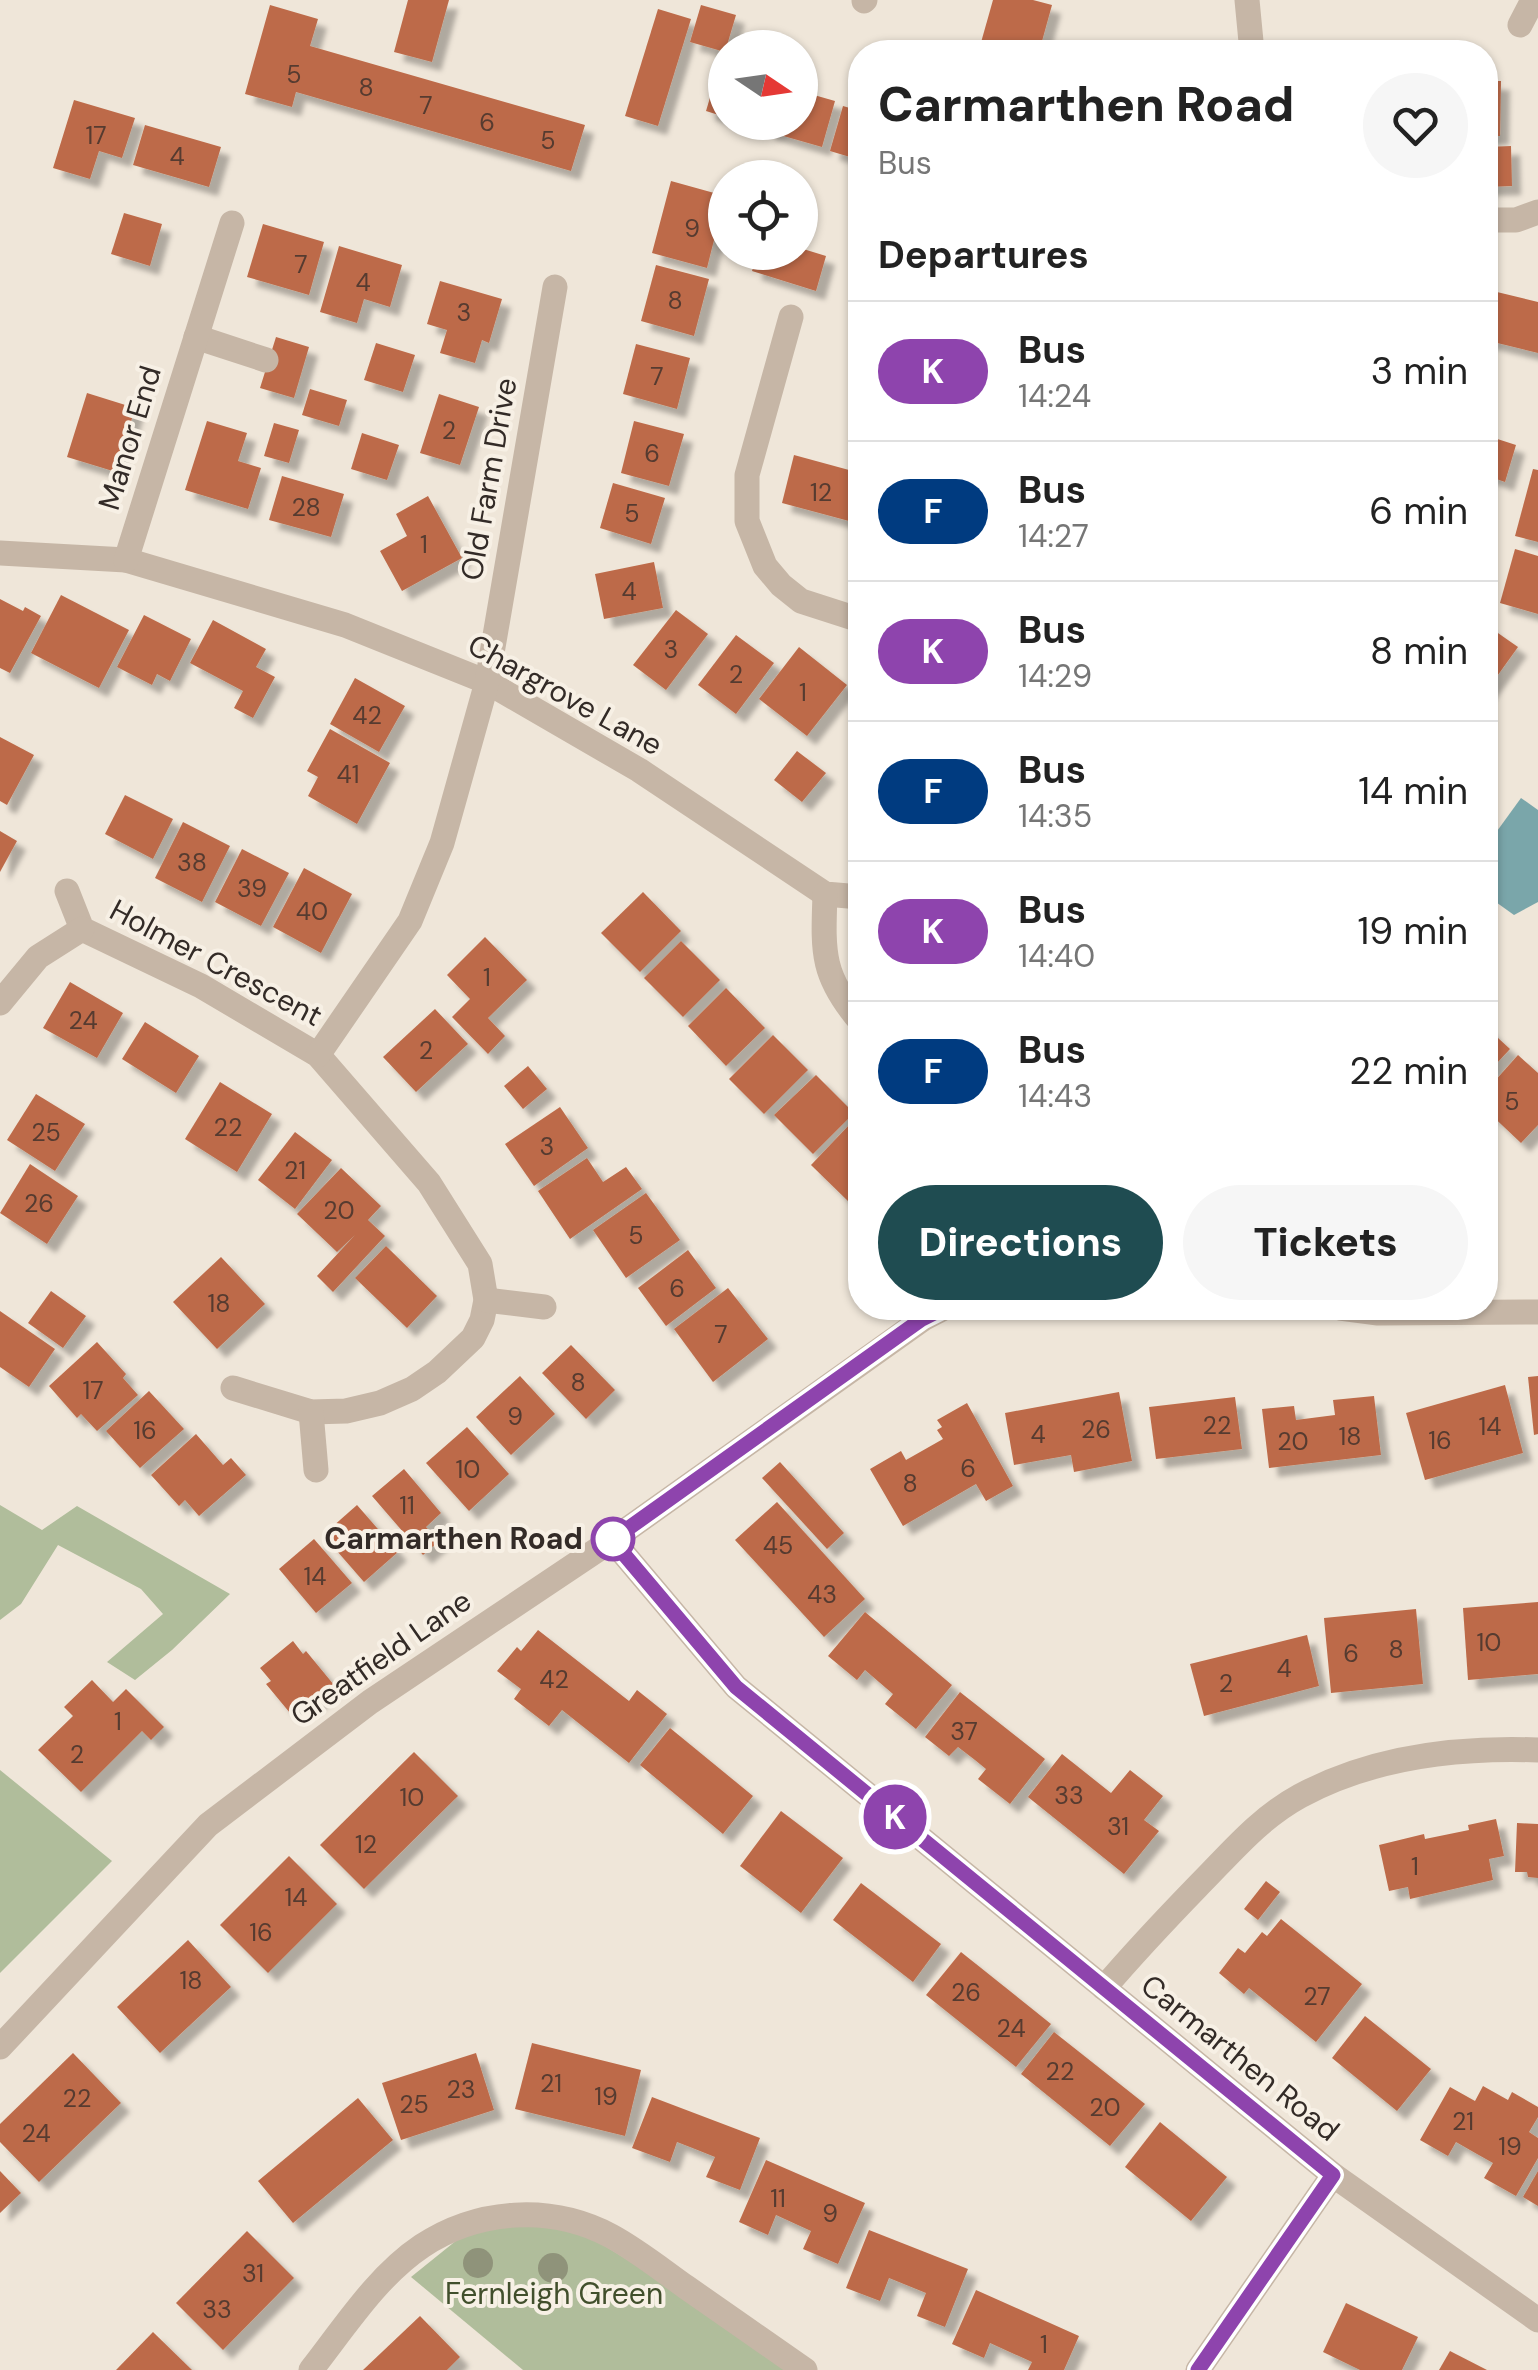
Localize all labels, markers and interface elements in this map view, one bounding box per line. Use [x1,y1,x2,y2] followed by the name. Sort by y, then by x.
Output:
[708,30,818,140] north arrow
[708,30,818,270] map controls
[286,58,302,91] house number: 5
[358,71,374,104] house number: 8
[878,73,1294,136] text: Carmarthen Road
[1363,73,1468,178] button: heart
[419,89,433,122] house number: 7
[479,106,495,139] house number: 6
[85,119,107,152] house number: 17
[540,124,556,157] house number: 5
[169,140,185,173] house number: 4
[878,142,932,184] text: Bus
[708,160,818,270] button: locate
[684,212,700,245] house number: 9
[878,230,1089,280] text: Departures
[294,248,308,281] house number: 7
[355,266,371,299] house number: 4
[667,284,683,317] house number: 8
[457,296,471,329] house number: 3
[1018,325,1086,375] text: Bus
[1371,346,1468,396] text: 3 min
[922,348,944,394] text: K
[650,360,664,393] house number: 7
[89,361,170,515] street label: Manor End
[452,375,526,583] street label: Old Farm Drive
[1018,375,1091,417] text: 14:24
[442,414,456,447] house number: 2
[644,437,660,470] house number: 6
[1018,465,1086,515] text: Bus
[810,476,832,509] house number: 12
[1369,486,1468,536] text: 6 min
[923,488,943,534] text: F
[291,491,321,524] house number: 28
[624,497,640,530] house number: 5
[1018,515,1089,557] text: 14:27
[420,528,428,561] house number: 1
[621,575,637,608] house number: 4
[1018,605,1086,655] text: Bus
[461,625,669,764] street label: Chargrove Lane
[1370,626,1468,676] text: 8 min
[922,628,944,674] text: K
[664,633,678,666] house number: 3
[1018,655,1092,697] text: 14:29
[729,658,743,691] house number: 2
[799,676,807,709] house number: 1
[352,699,382,732] house number: 42
[1018,745,1086,795] text: Bus
[337,758,359,791] house number: 41
[1358,766,1468,816] text: 14 min
[923,768,943,814] text: F
[1018,795,1092,837] text: 14:35
[177,846,207,879] house number: 38
[237,872,267,905] house number: 39
[1018,885,1086,935] text: Bus
[103,890,329,1035] street label: Holmer Crescent
[296,895,328,928] house number: 40
[1357,906,1468,956] text: 19 min
[922,908,944,954] text: K
[1018,935,1095,977] text: 14:40
[483,961,491,994] house number: 1
[68,1004,98,1037] house number: 24
[1018,1025,1086,1075] text: Bus
[419,1034,433,1067] house number: 2
[1349,1046,1468,1096] text: 22 min
[923,1048,943,1094] text: F
[1018,1075,1092,1117] text: 14:43
[1504,1085,1520,1118] house number: 5
[214,1111,242,1144] house number: 22
[31,1116,61,1149] house number: 25
[540,1130,554,1163] house number: 3
[284,1154,306,1187] house number: 21
[878,1185,1163,1300] button: Directions
[1183,1185,1468,1300] button: Tickets
[24,1187,54,1220] house number: 26
[323,1194,355,1227] house number: 20
[628,1219,644,1252] house number: 5
[669,1272,685,1305] house number: 6
[207,1287,231,1320] house number: 18
[714,1318,728,1351] house number: 7
[570,1366,586,1399] house number: 8
[82,1374,104,1407] house number: 17
[507,1400,523,1433] house number: 9
[1203,1409,1231,1442] house number: 22
[1479,1410,1501,1443] house number: 14
[1081,1413,1111,1446] house number: 26
[133,1414,157,1447] house number: 16
[1030,1418,1046,1451] house number: 4
[1338,1420,1362,1453] house number: 18
[1428,1424,1452,1457] house number: 16
[1277,1425,1309,1458] house number: 20
[960,1452,976,1485] house number: 6
[456,1453,480,1486] house number: 10
[902,1467,918,1500] house number: 8
[399,1489,415,1522] house number: 11
[592,1518,634,1560] marker: Carmarthen Road
[324,1519,583,1558] place label: Carmarthen Road
[763,1529,793,1562] house number: 45
[304,1560,326,1593] house number: 14
[807,1578,837,1611] house number: 43
[283,1581,479,1734] street label: Greatfield Lane
[1477,1626,1501,1659] house number: 10
[1388,1633,1404,1666] house number: 8
[1343,1637,1359,1670] house number: 6
[1276,1652,1292,1685] house number: 4
[539,1663,569,1696] house number: 42
[1219,1667,1233,1700] house number: 2
[114,1705,122,1738] house number: 1
[950,1715,978,1748] house number: 37
[70,1738,84,1771] house number: 2
[1054,1779,1084,1812] house number: 33
[400,1781,424,1814] house number: 10
[862,1784,928,1850] line badge: K
[884,1794,906,1840] text: K
[1107,1810,1129,1843] house number: 31
[355,1828,377,1861] house number: 12
[1411,1850,1419,1883] house number: 1
[285,1881,307,1914] house number: 14
[249,1916,273,1949] house number: 16
[179,1964,203,1997] house number: 18
[1133,1966,1347,2150] street label: Carmarthen Road
[951,1976,981,2009] house number: 26
[1303,1980,1331,2013] house number: 27
[996,2012,1026,2045] house number: 24
[1046,2055,1074,2088] house number: 22
[540,2067,562,2100] house number: 21
[446,2073,476,2106] house number: 23
[594,2080,618,2113] house number: 19
[63,2082,91,2115] house number: 22
[399,2088,429,2121] house number: 25
[1089,2091,1121,2124] house number: 20
[1452,2105,1474,2138] house number: 21
[21,2117,51,2150] house number: 24
[1498,2130,1522,2163] house number: 19
[770,2182,786,2215] house number: 11
[822,2197,838,2230] house number: 9
[242,2257,264,2290] house number: 31
[445,2274,663,2313] park label: Fernleigh Green
[202,2293,232,2326] house number: 33
[1040,2328,1048,2361] house number: 1

